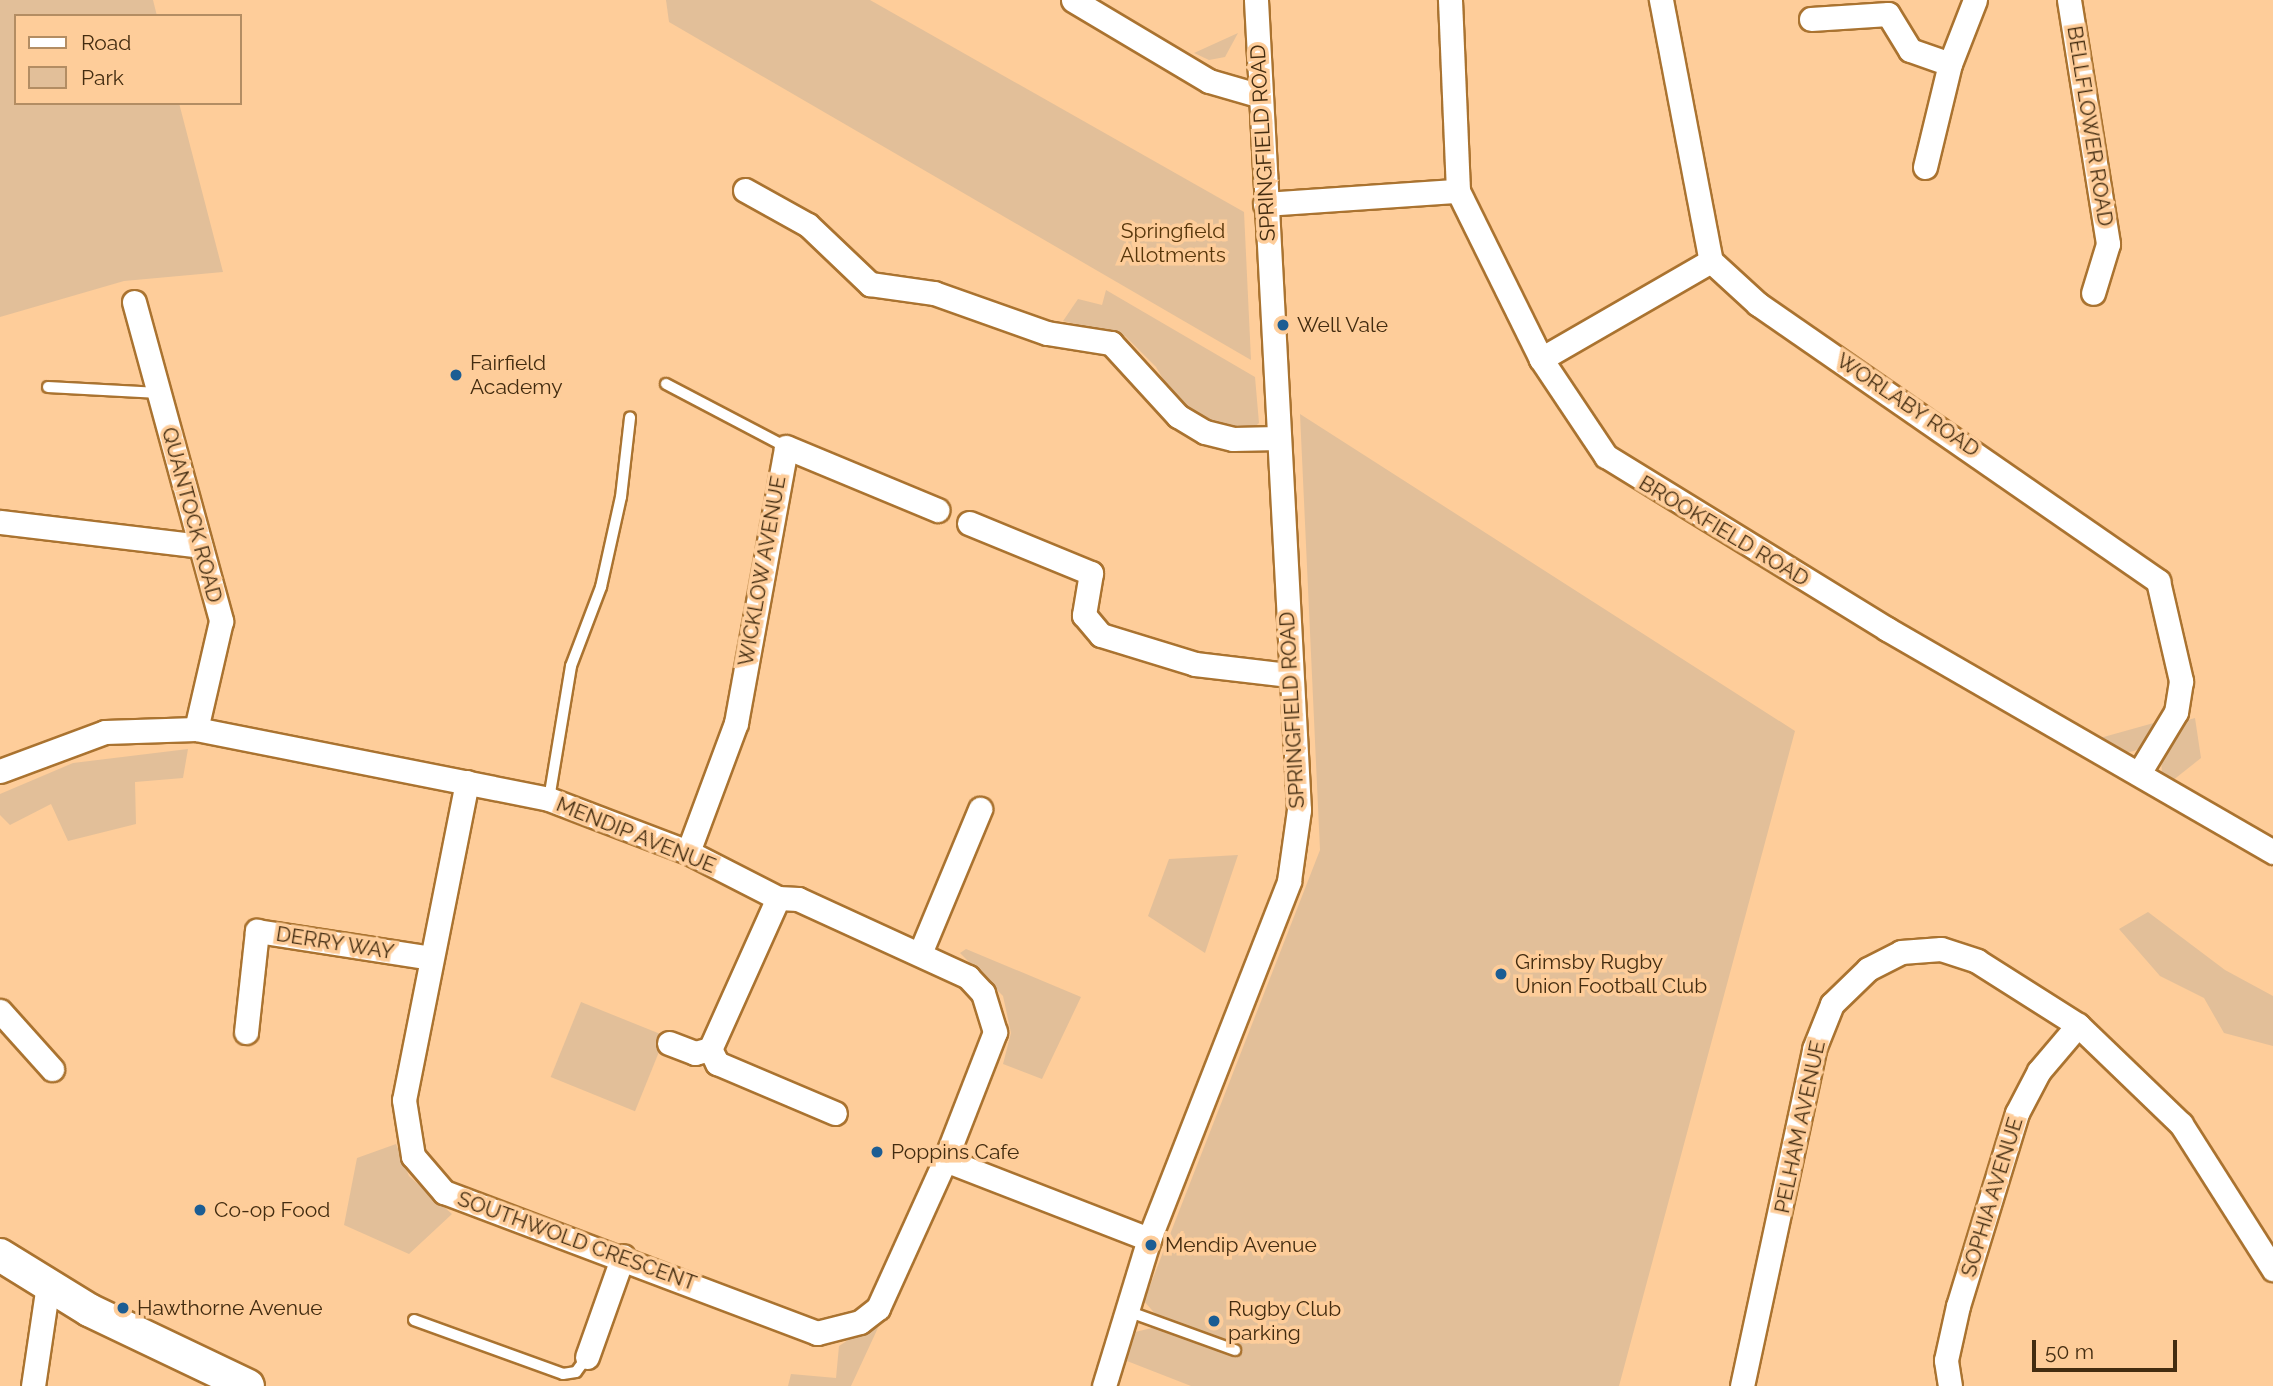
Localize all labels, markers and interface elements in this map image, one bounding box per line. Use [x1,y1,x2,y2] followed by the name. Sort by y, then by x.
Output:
[14,14,242,105] legend
[2062,24,2118,228] street label: BELLFLOWER ROAD
[81,30,131,55] text: Road
[1245,44,1281,242] street label: SPRINGFIELD ROAD
[81,65,124,90] text: Park
[1120,218,1226,268] park label: Springfield Allotments
[1297,312,1389,338] place label: Well Vale
[1275,317,1291,333] marker: Well Vale
[1831,348,1985,462] street label: WORLABY ROAD
[470,350,563,400] place label: Fairfield Academy
[448,367,464,383] marker: Fairfield Academy
[156,424,228,606] street label: QUANTOCK ROAD
[1634,470,1814,592] street label: BROOKFIELD ROAD
[733,473,791,669] street label: WICKLOW AVENUE
[1274,611,1310,809] street label: SPRINGFIELD ROAD
[552,791,720,879] street label: MENDIP AVENUE
[273,921,397,965] street label: DERRY WAY
[1515,949,1708,999] place label: Grimsby Rugby Union Football Club
[1493,966,1509,982] marker: Grimsby Rugby Union Football Club
[1769,1038,1831,1216] street label: PELHAM AVENUE
[1956,1114,2028,1280] street label: SOPHIA AVENUE
[891,1139,1019,1165] place label: Poppins Cafe
[869,1144,885,1160] marker: Poppins Cafe
[454,1186,700,1296] street label: SOUTHWOLD CRESCENT
[214,1197,330,1223] place label: Co-op Food
[192,1202,208,1218] marker: Co-op Food
[1165,1232,1317,1258] place label: Mendip Avenue
[1143,1237,1159,1253] marker: Mendip Avenue
[137,1295,323,1321] place label: Hawthorne Avenue
[1228,1296,1342,1346] place label: Rugby Club parking
[115,1300,131,1316] marker: Hawthorne Avenue
[1206,1313,1222,1329] marker: Rugby Club parking
[2035,1326,2180,1370] scale bar
[2045,1339,2094,1364] text: 50 m

